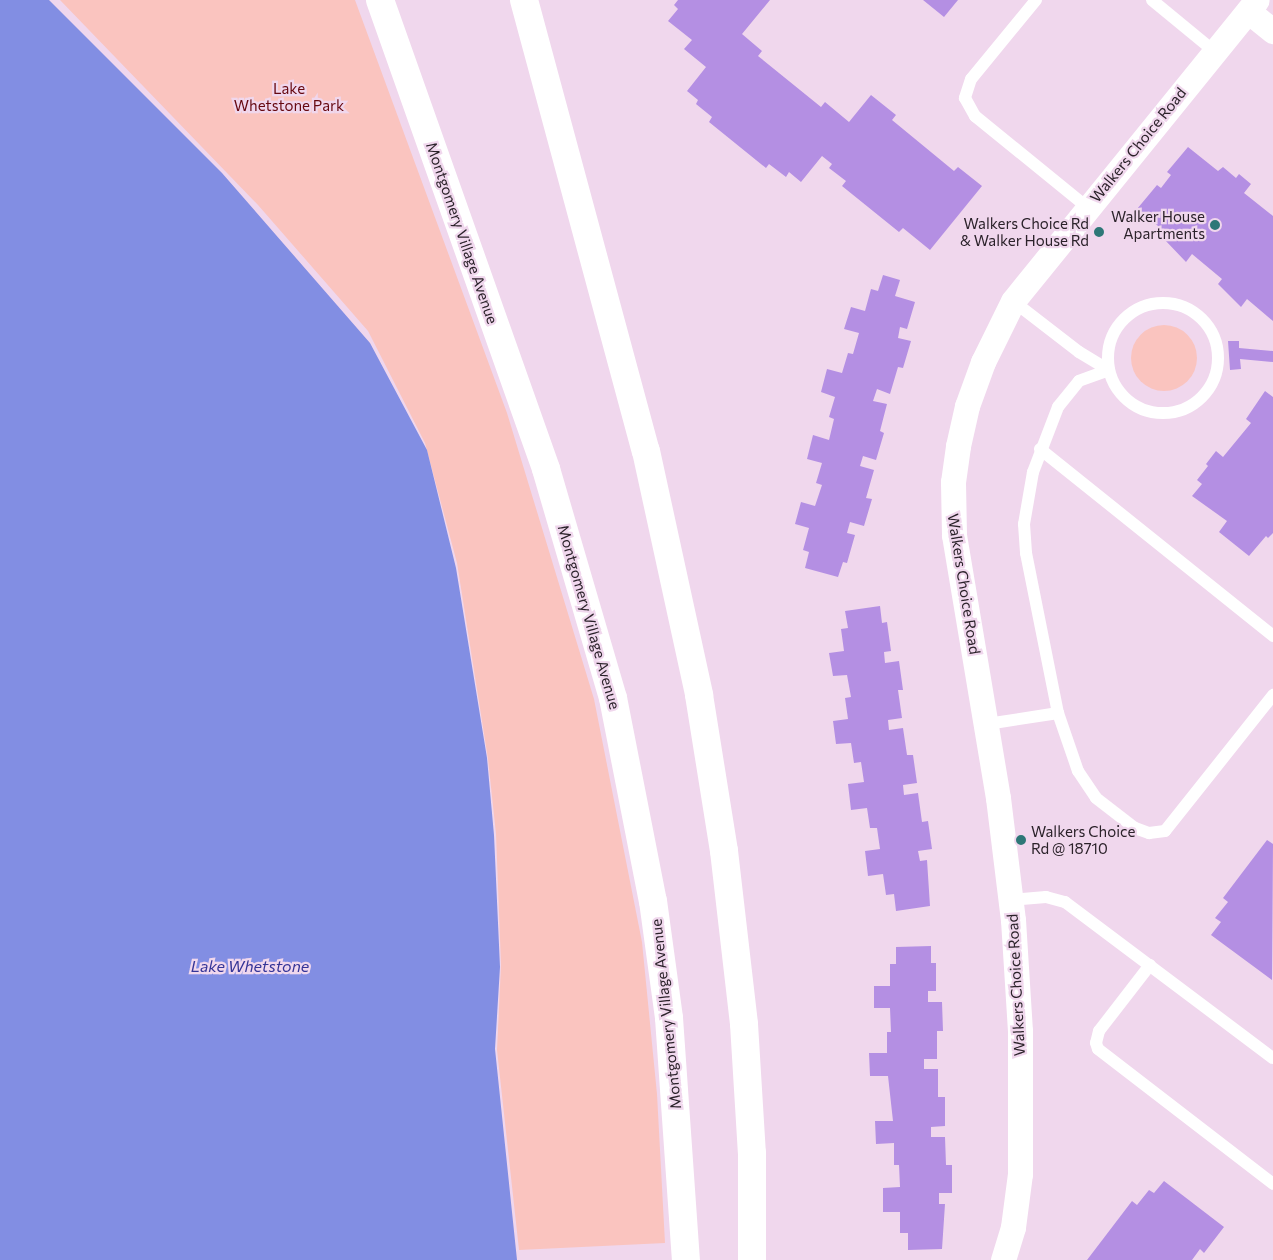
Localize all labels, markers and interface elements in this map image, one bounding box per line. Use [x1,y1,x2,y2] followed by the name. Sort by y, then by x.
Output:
[234,79,344,114] park label: Lake Whetstone Park
[1086,84,1190,206] street label: Walkers Choice Road
[422,140,502,326] street label: Montgomery Village Avenue
[1111,207,1205,242] place label: Walker House Apartments
[960,214,1089,249] place label: Walkers Choice Rd & Walker House Rd
[1209,219,1221,231] marker: Walker House Apartments
[1093,226,1105,238] marker: Walkers Choice Rd & Walker House Rd
[944,512,984,656] street label: Walkers Choice Road
[554,523,624,711] street label: Montgomery Village Avenue
[1031,822,1135,857] place label: Walkers Choice Rd @ 18710
[1015,834,1027,846] marker: Walkers Choice Rd @ 18710
[1003,914,1029,1056] street label: Walkers Choice Road
[647,918,685,1110] street label: Montgomery Village Avenue
[191,956,309,976] water label: Lake Whetstone

